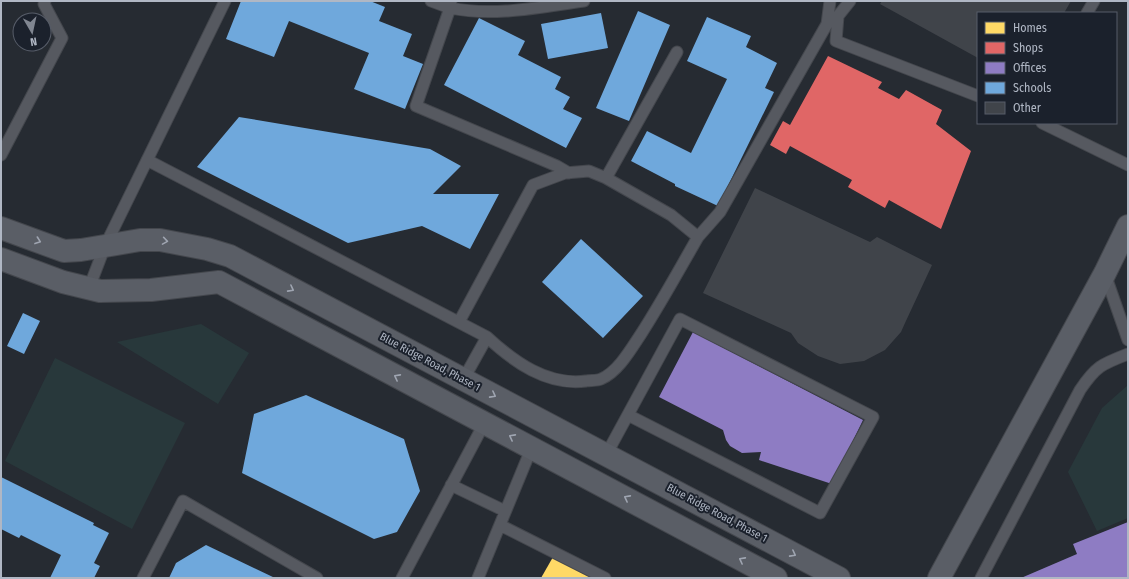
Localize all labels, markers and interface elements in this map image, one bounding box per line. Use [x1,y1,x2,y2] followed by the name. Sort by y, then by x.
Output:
[12,12,52,52] north arrow
[977,12,1117,124] legend
[1013,21,1047,35] text: Homes
[29,34,38,48] text: N
[1013,41,1043,55] text: Shops
[1013,61,1046,75] text: Offices
[1013,81,1051,95] text: Schools
[1013,101,1042,115] text: Other
[162,236,168,245] one-way arrow
[34,237,41,245] one-way arrow
[287,284,294,292] one-way arrow
[378,330,482,394] street label: Blue Ridge Road, Phase 1
[394,374,402,381] one-way arrow
[489,390,496,398] one-way arrow
[509,434,517,442] one-way arrow
[665,481,769,545] street label: Blue Ridge Road, Phase 1
[624,496,631,503] one-way arrow
[789,549,797,557] one-way arrow
[739,557,746,564] one-way arrow

